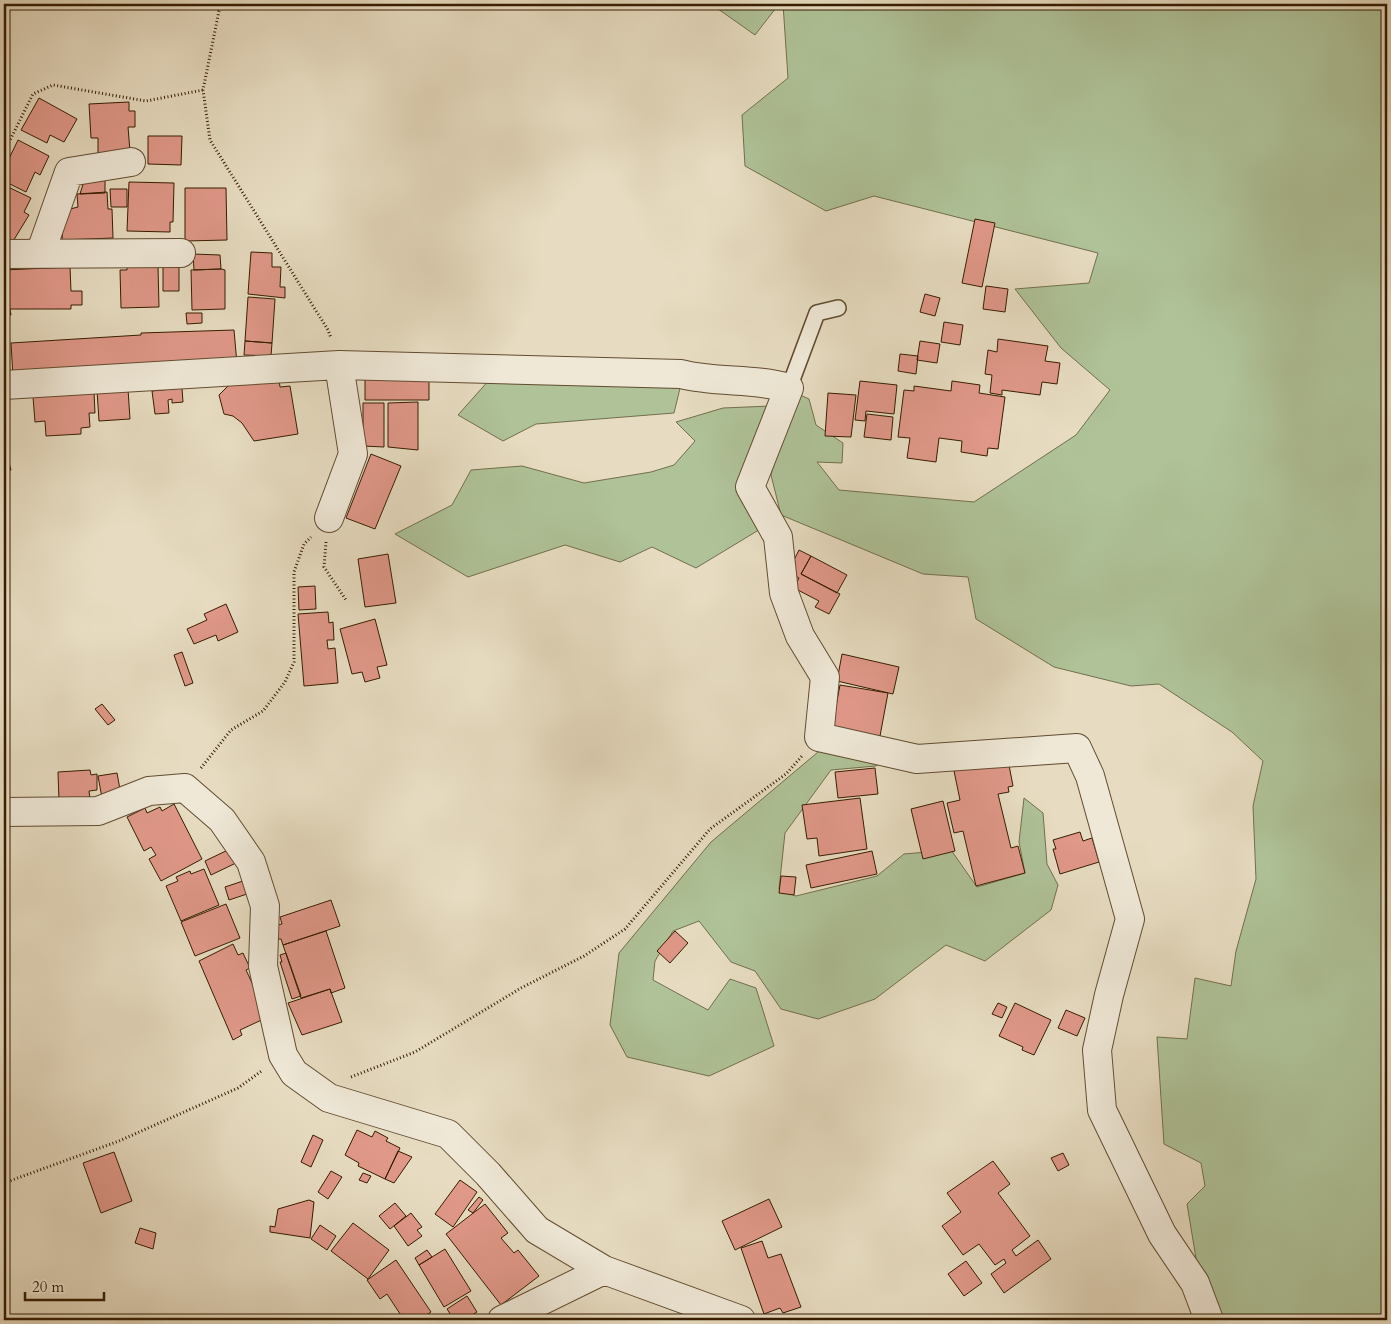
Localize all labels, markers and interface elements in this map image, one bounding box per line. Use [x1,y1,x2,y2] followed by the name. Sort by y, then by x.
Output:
[25,1269,104,1301] scale bar
[32,1277,64,1297] text: 20 m

